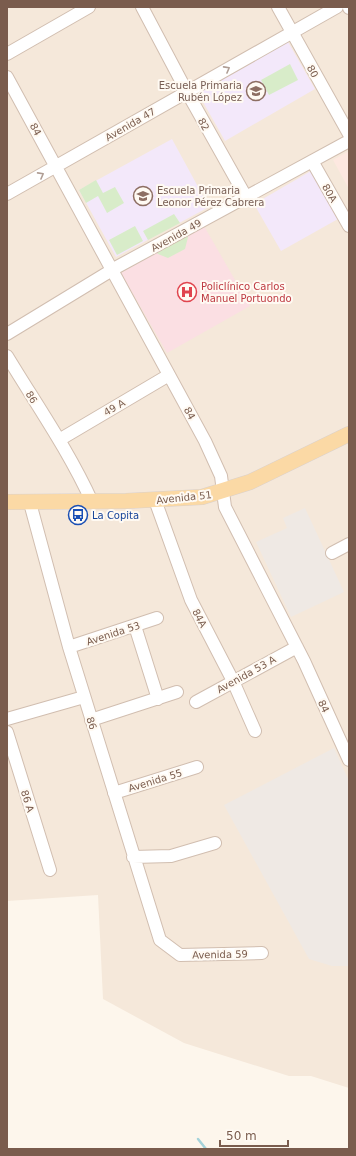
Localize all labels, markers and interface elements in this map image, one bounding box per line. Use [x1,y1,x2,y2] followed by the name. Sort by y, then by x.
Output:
[305,63,320,79] street label: 80
[223,67,230,74] one-way arrow
[159,80,242,103] place label: Escuela Primaria Rubén López
[245,80,267,102] school or university icon: Escuela Primaria Rubén López
[103,106,157,143] street label: Avenida 47
[196,116,211,132] street label: 82
[28,121,43,137] street label: 84
[37,172,44,179] one-way arrow
[320,182,339,205] street label: 80A
[132,185,154,207] school or university icon: Escuela Primaria Leonor Pérez Cabrera
[157,185,264,208] place label: Escuela Primaria Leonor Pérez Cabrera
[149,217,203,254] street label: Avenida 49
[176,281,198,303] hospital icon: Policlínico Carlos Manuel Portuondo
[201,281,292,304] place label: Policlínico Carlos Manuel Portuondo
[24,389,40,406] street label: 86
[102,397,127,418] street label: 49 A
[182,405,197,421] street label: 84
[156,489,212,506] street label: Avenida 51
[67,504,89,526] bus stop icon: La Copita
[92,510,139,521] place label: La Copita
[190,607,209,630] street label: 84A
[85,620,141,647] street label: Avenida 53
[215,654,278,695] street label: Avenida 53 A
[316,698,331,714] street label: 84
[84,715,99,731] street label: 86
[127,767,183,794] street label: Avenida 55
[19,789,36,814] street label: 86 A
[192,949,248,960] street label: Avenida 59
[220,1122,288,1148] scale bar
[226,1129,257,1143] text: 50 m

